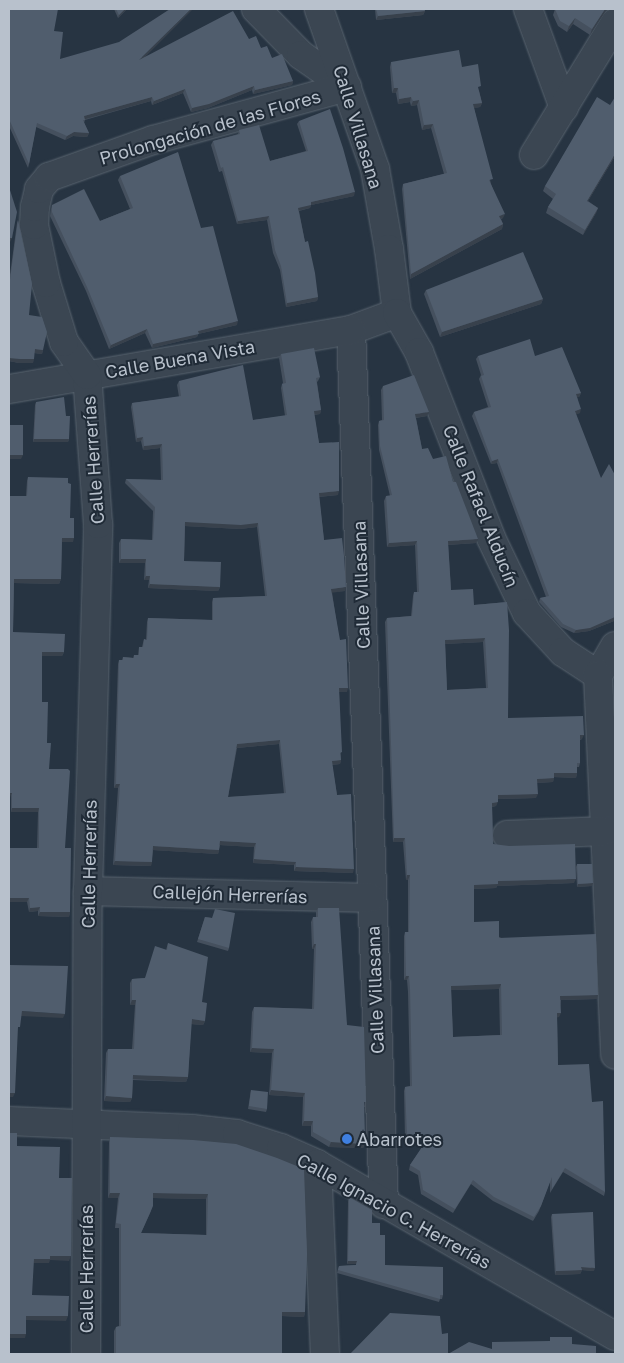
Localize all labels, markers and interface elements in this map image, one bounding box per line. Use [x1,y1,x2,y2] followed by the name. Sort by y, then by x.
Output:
[329,63,387,191] street label: Calle Villasana
[97,85,323,169] street label: Prolongación de las Flores
[103,335,257,383] street label: Calle Buena Vista
[78,395,108,525] street label: Calle Herrerías
[439,422,523,590] street label: Calle Rafael Alducín
[348,521,374,649] street label: Calle Villasana
[77,799,101,929] street label: Calle Herrerías
[152,880,308,908] street label: Callejón Herrerías
[362,926,388,1054] street label: Calle Villasana
[357,1128,442,1150] place label: Abarrotes
[341,1133,353,1145] marker: Abarrotes
[293,1149,495,1273] street label: Calle Ignacio C. Herrerías
[75,1205,97,1333] street label: Calle Herrerías

